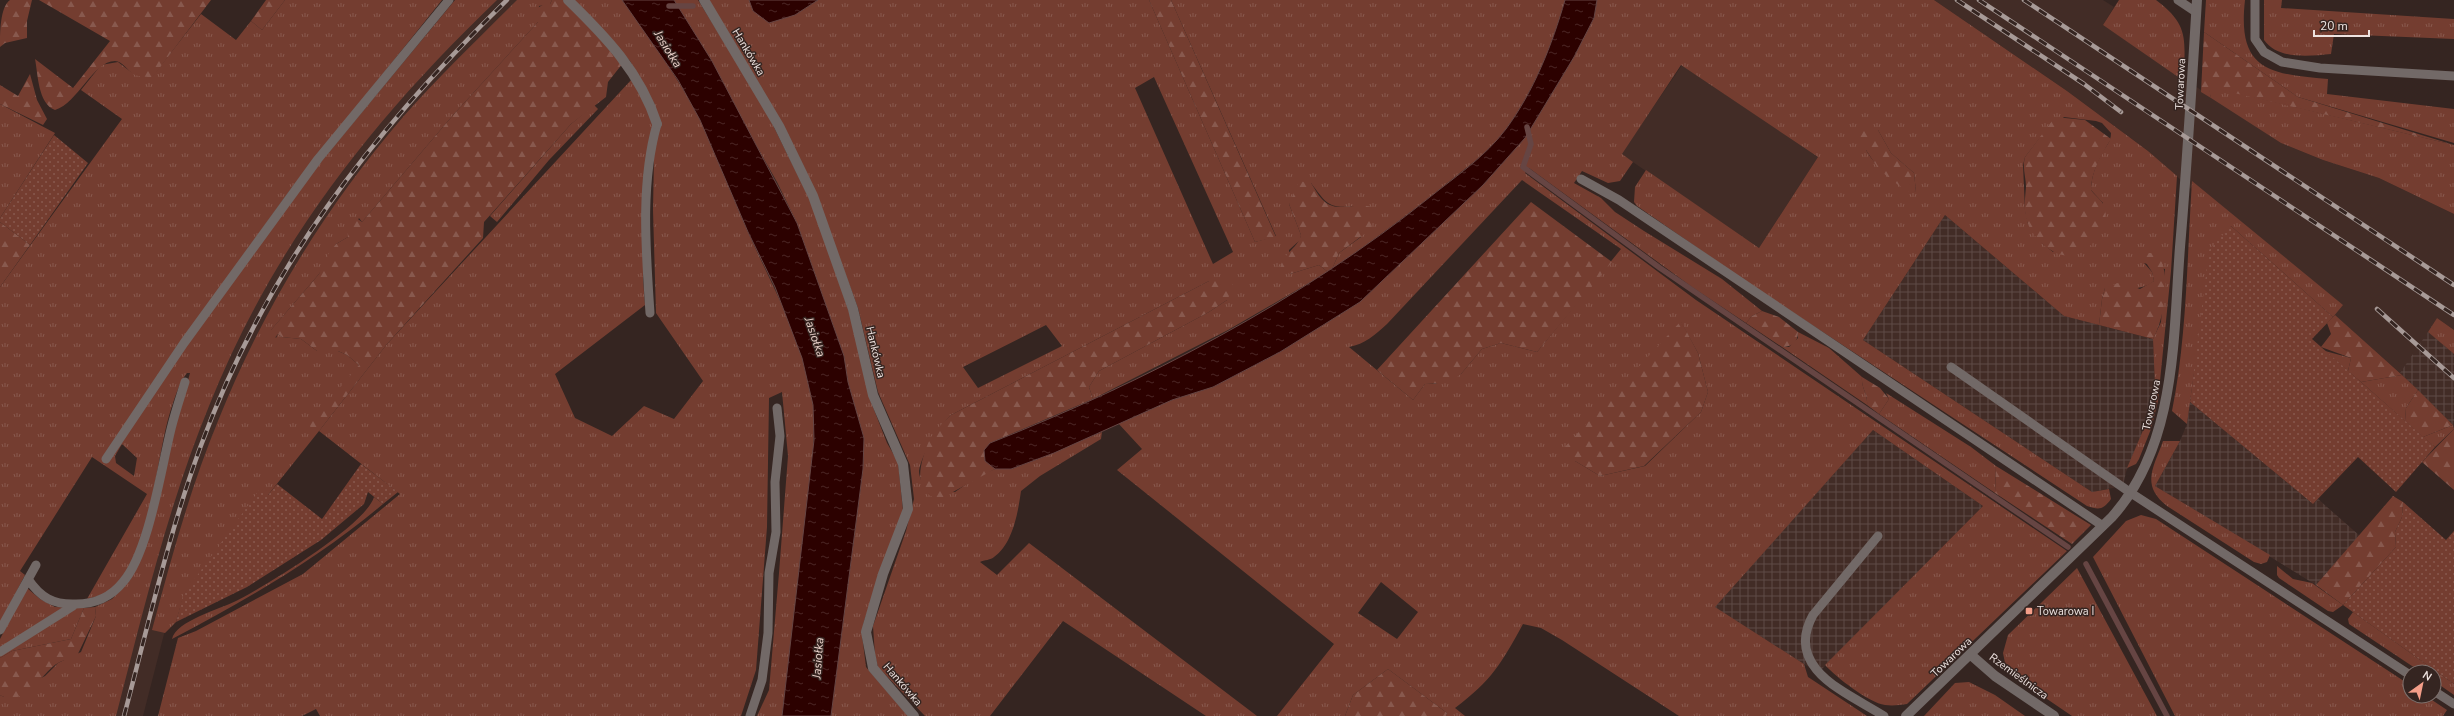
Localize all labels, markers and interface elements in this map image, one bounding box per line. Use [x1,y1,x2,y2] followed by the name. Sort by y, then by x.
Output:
[2314,12,2369,38] scale bar
[2320,18,2348,34] text: 20 m
[650,26,686,71] water label: Jasiołka
[729,26,769,79] street label: Hankówka
[2172,58,2189,110] street label: Towarowa
[800,314,829,359] water label: Jasiołka
[862,325,889,379] street label: Hankówka
[2139,378,2164,432] street label: Towarowa
[2037,604,2094,619] place label: Towarowa I
[2024,606,2034,616] marker: Towarowa I
[1928,634,1975,681] street label: Towarowa
[809,637,827,680] water label: Jasiołka
[1986,650,2051,703] street label: Rzemieślnicza
[880,660,926,709] street label: Hankówka
[2402,664,2442,704] north arrow
[2420,668,2435,685] text: N

